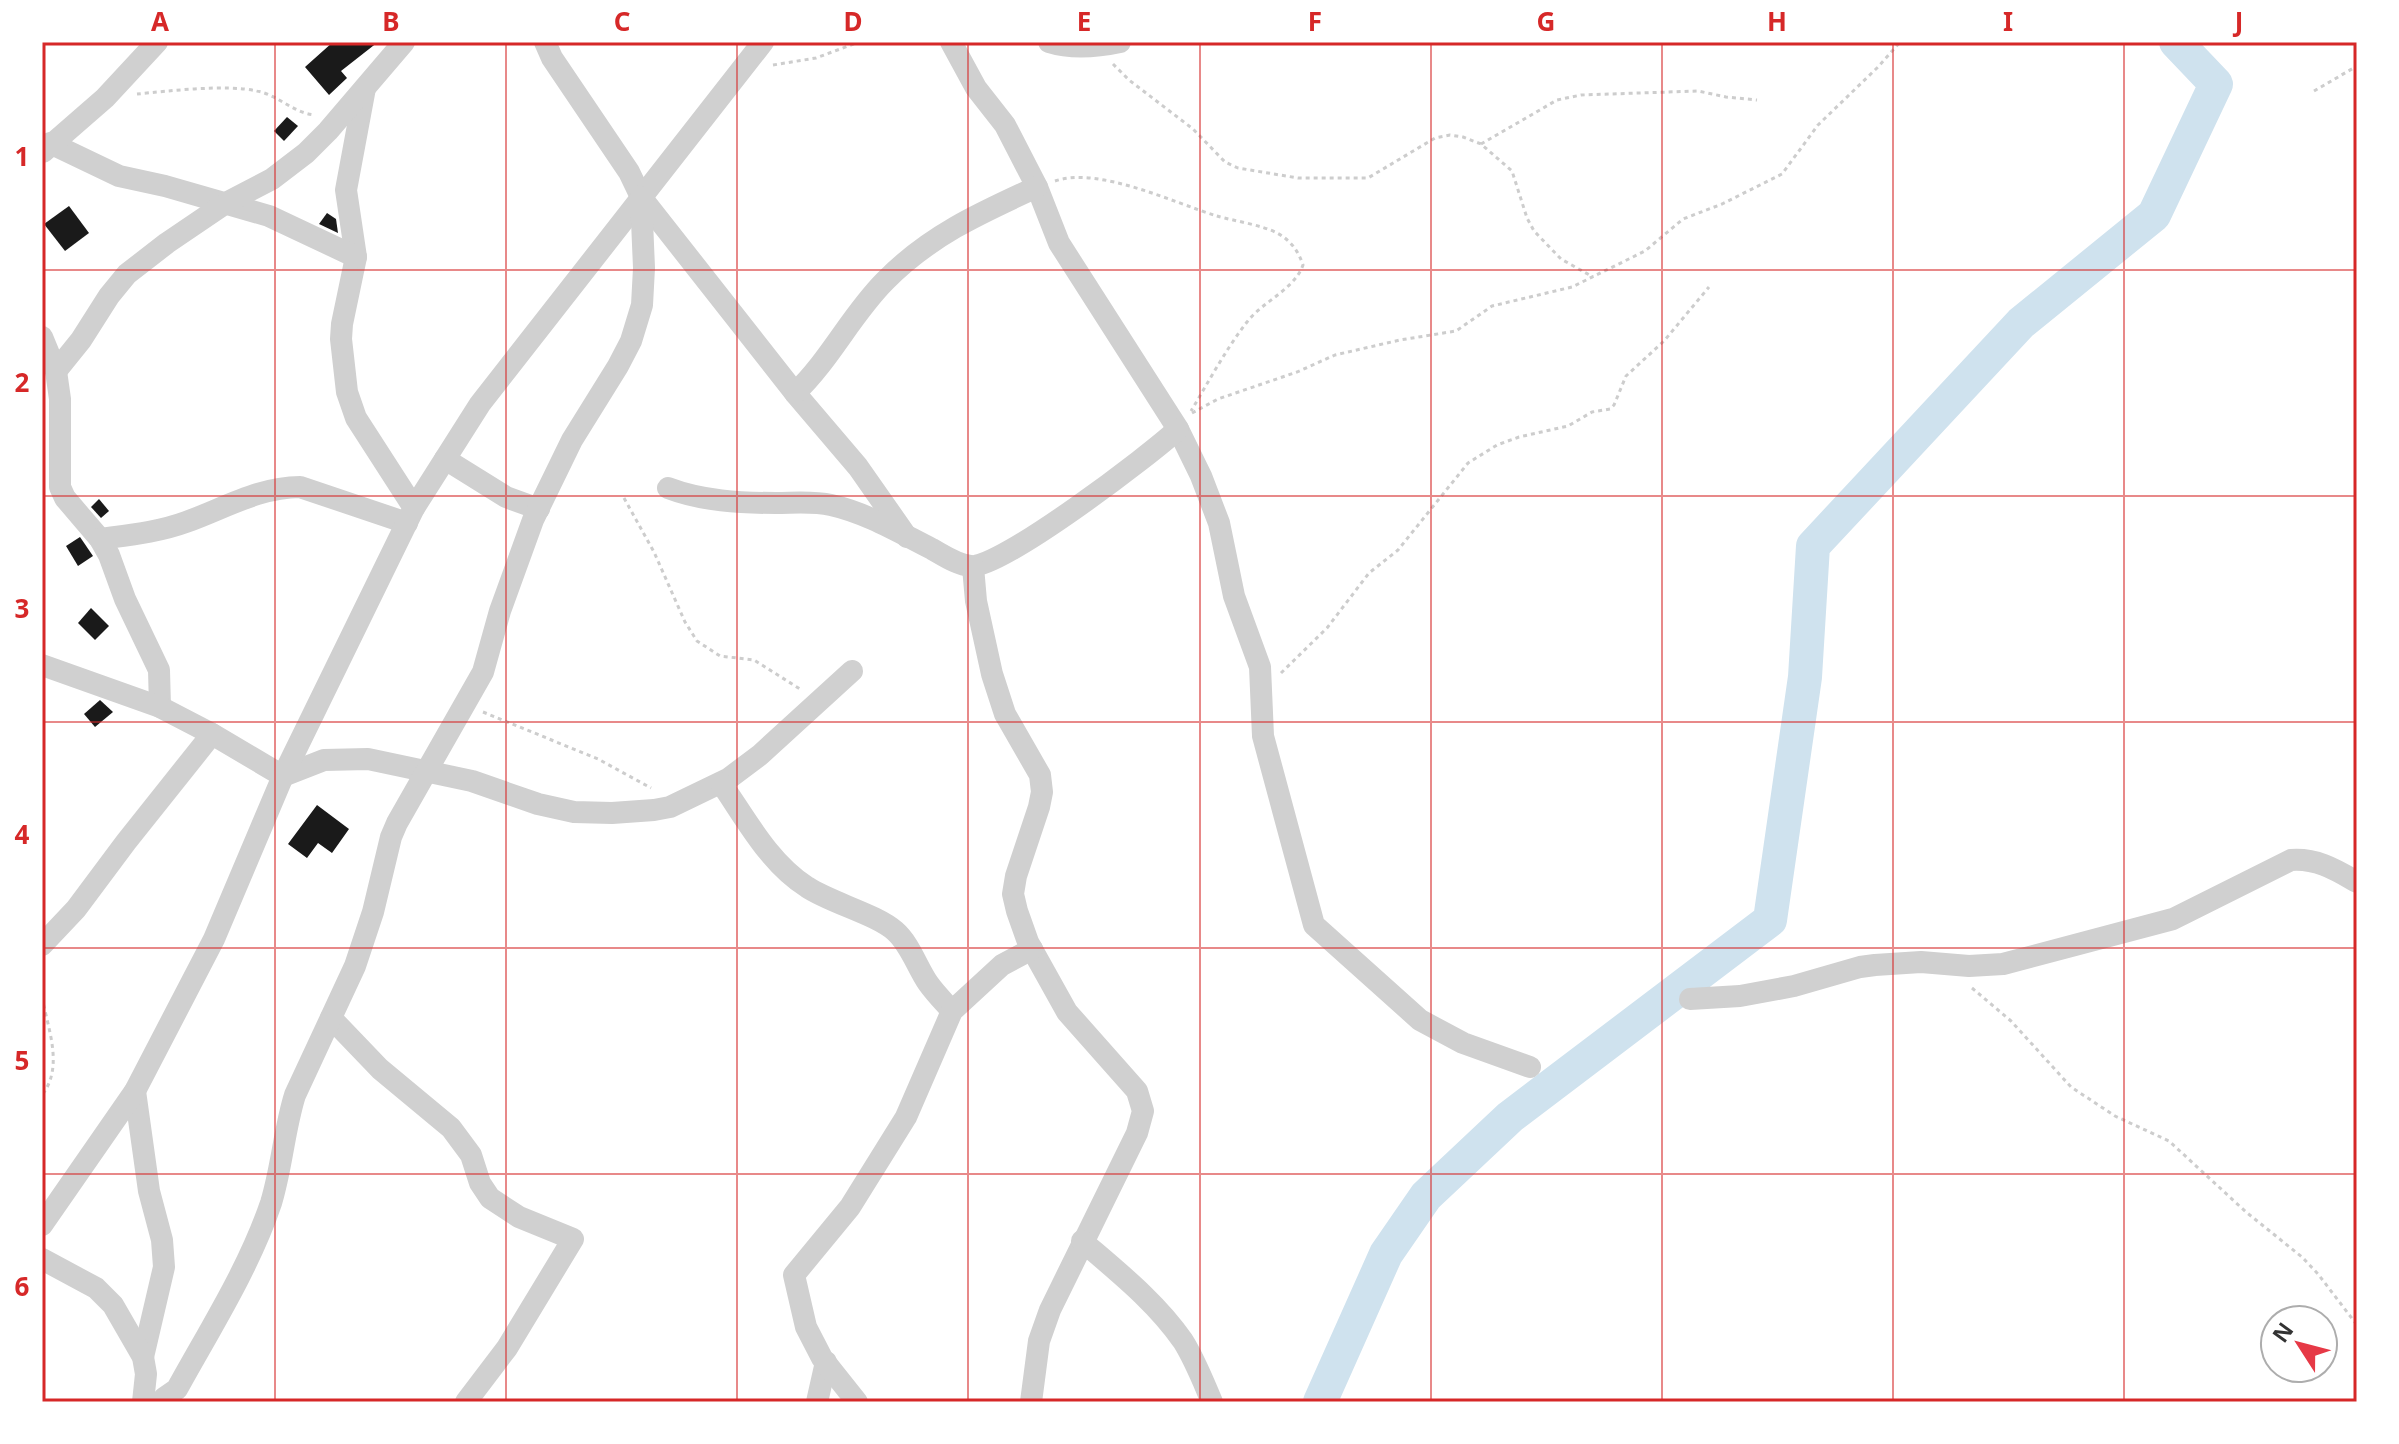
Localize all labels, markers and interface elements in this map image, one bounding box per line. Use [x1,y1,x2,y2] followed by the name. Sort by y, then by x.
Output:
[151,3,169,39] text: A
[382,3,400,39] text: B
[614,3,630,39] text: C
[843,3,863,39] text: D
[1077,3,1091,39] text: E
[1308,3,1322,39] text: F
[1537,3,1555,39] text: G
[1767,3,1787,39] text: H
[2003,3,2013,39] text: I
[2233,3,2243,39] text: J
[15,138,29,174] text: 1
[15,364,30,400] text: 2
[15,590,29,626] text: 3
[15,816,30,852] text: 4
[15,1042,29,1078] text: 5
[15,1268,30,1304] text: 6
[2259,1304,2339,1384] north arrow
[2265,1316,2299,1348] text: N

